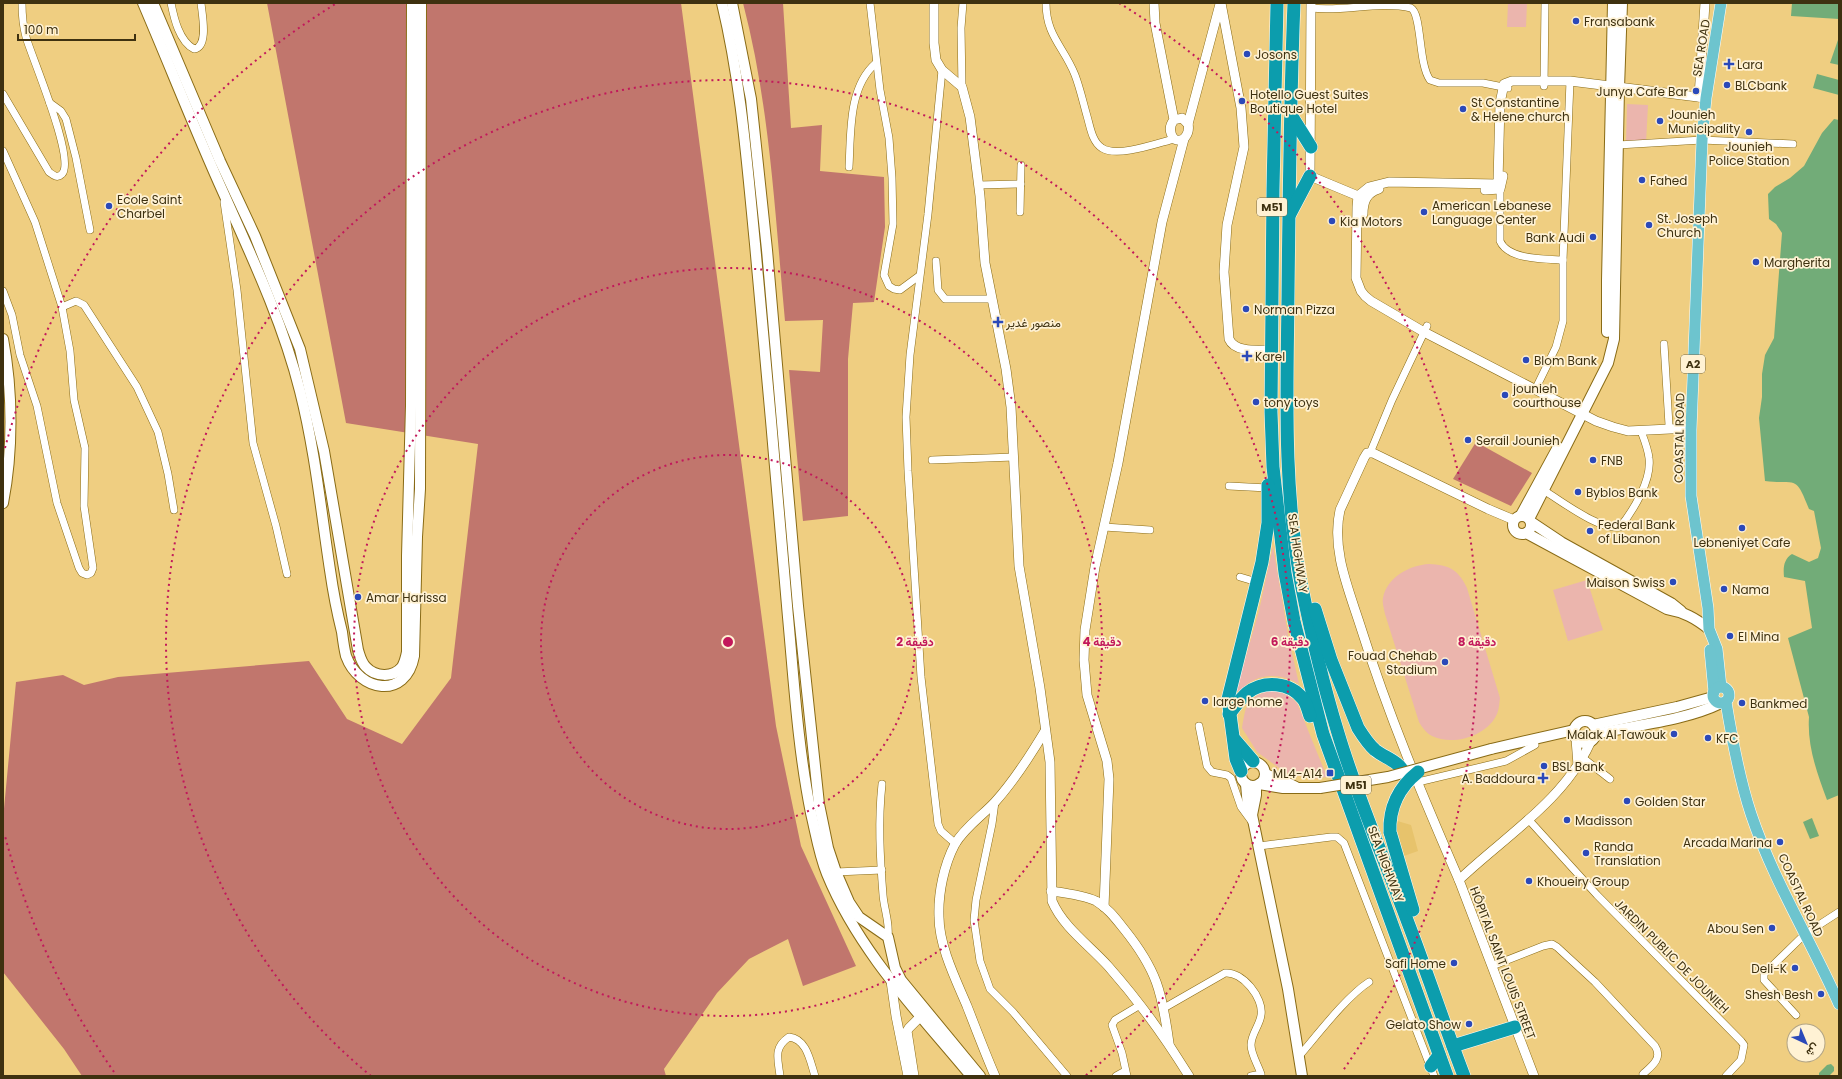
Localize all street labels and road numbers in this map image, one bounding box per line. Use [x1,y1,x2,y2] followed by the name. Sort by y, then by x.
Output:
[1688,18,1714,78] street label: SEA ROAD
[1257,198,1287,216] road number: M51
[1681,355,1705,373] road number: A2
[1670,393,1688,483] street label: COASTAL ROAD
[1284,512,1312,594] street label: SEA HIGHWAY
[1341,776,1371,794] road number: M51
[1364,824,1408,904] street label: SEA HIGHWAY
[1774,851,1828,939] street label: COASTAL ROAD
[1466,884,1540,1042] street label: HÔPITAL SAINT LOUIS STREET
[1611,895,1733,1017] street label: JARDIN PUBLIC DE JOUNIEH

